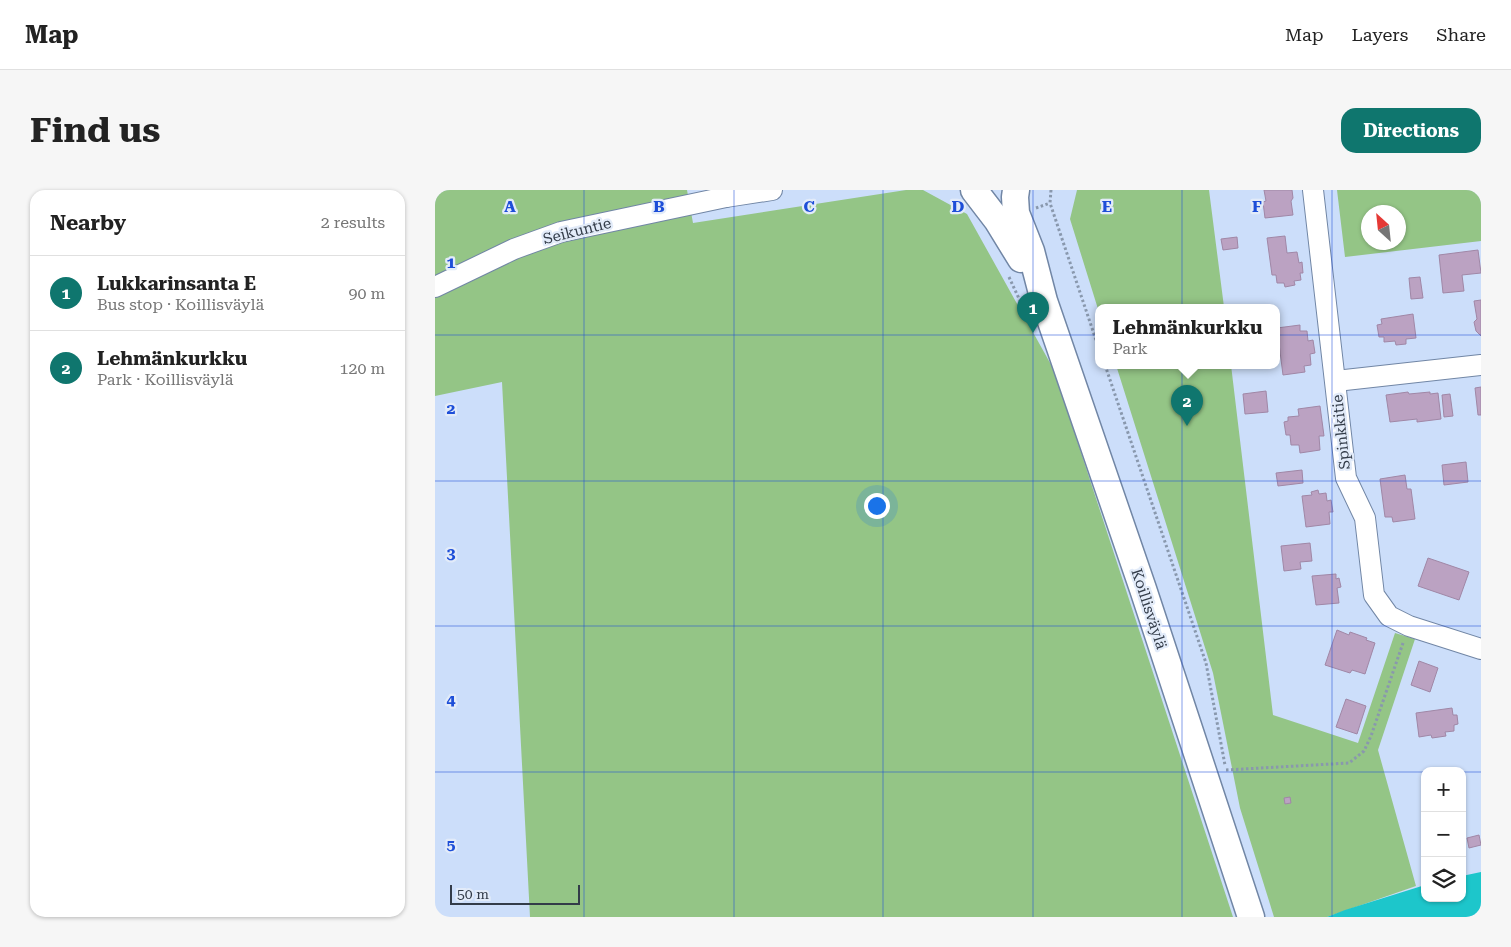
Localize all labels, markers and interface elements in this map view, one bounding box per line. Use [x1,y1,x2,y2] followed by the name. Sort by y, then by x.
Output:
[25,21,79,49] text: Map
[1285,24,1324,45] text: Map
[1352,24,1408,45] text: Layers
[1436,24,1486,45] text: Share
[1341,108,1481,153] button: Directions
[30,110,160,151] text: Find us
[504,197,516,216] text: A
[653,197,665,216] text: B
[803,197,815,216] text: C
[952,197,965,216] text: D
[1102,197,1112,216] text: E
[1252,197,1262,216] text: F
[1361,205,1406,250] north arrow
[50,211,126,235] text: Nearby
[321,213,385,232] text: 2 results
[541,214,613,248] street label: Seikuntie
[447,253,456,272] text: 1
[97,272,256,295] text: Lukkarinsanta E
[62,284,70,303] text: 1
[348,284,385,303] text: 90 m
[1017,292,1049,333] pin: 1
[97,295,264,314] text: Bus stop · Koillisväylä
[1095,304,1280,369] popup
[1112,316,1263,339] text: Lehmänkurkku
[1112,339,1148,358] text: Park
[97,347,247,370] text: Lehmänkurkku
[62,359,70,378] text: 2
[339,359,385,378] text: 120 m
[97,370,233,389] text: Park · Koillisväylä
[1171,385,1203,426] pin: 2
[1328,394,1354,470] street label: Spinkkitie
[447,399,456,418] text: 2
[864,493,890,519] your location
[447,544,456,563] text: 3
[1128,567,1170,651] street label: Koillisväylä
[447,690,456,709] text: 4
[1421,767,1466,902] map controls
[1421,767,1466,812] button: +
[1421,812,1466,857] button: −
[447,835,456,854] text: 5
[1421,857,1466,902] button: layers
[450,882,580,905] scale bar
[457,886,489,902] text: 50 m

